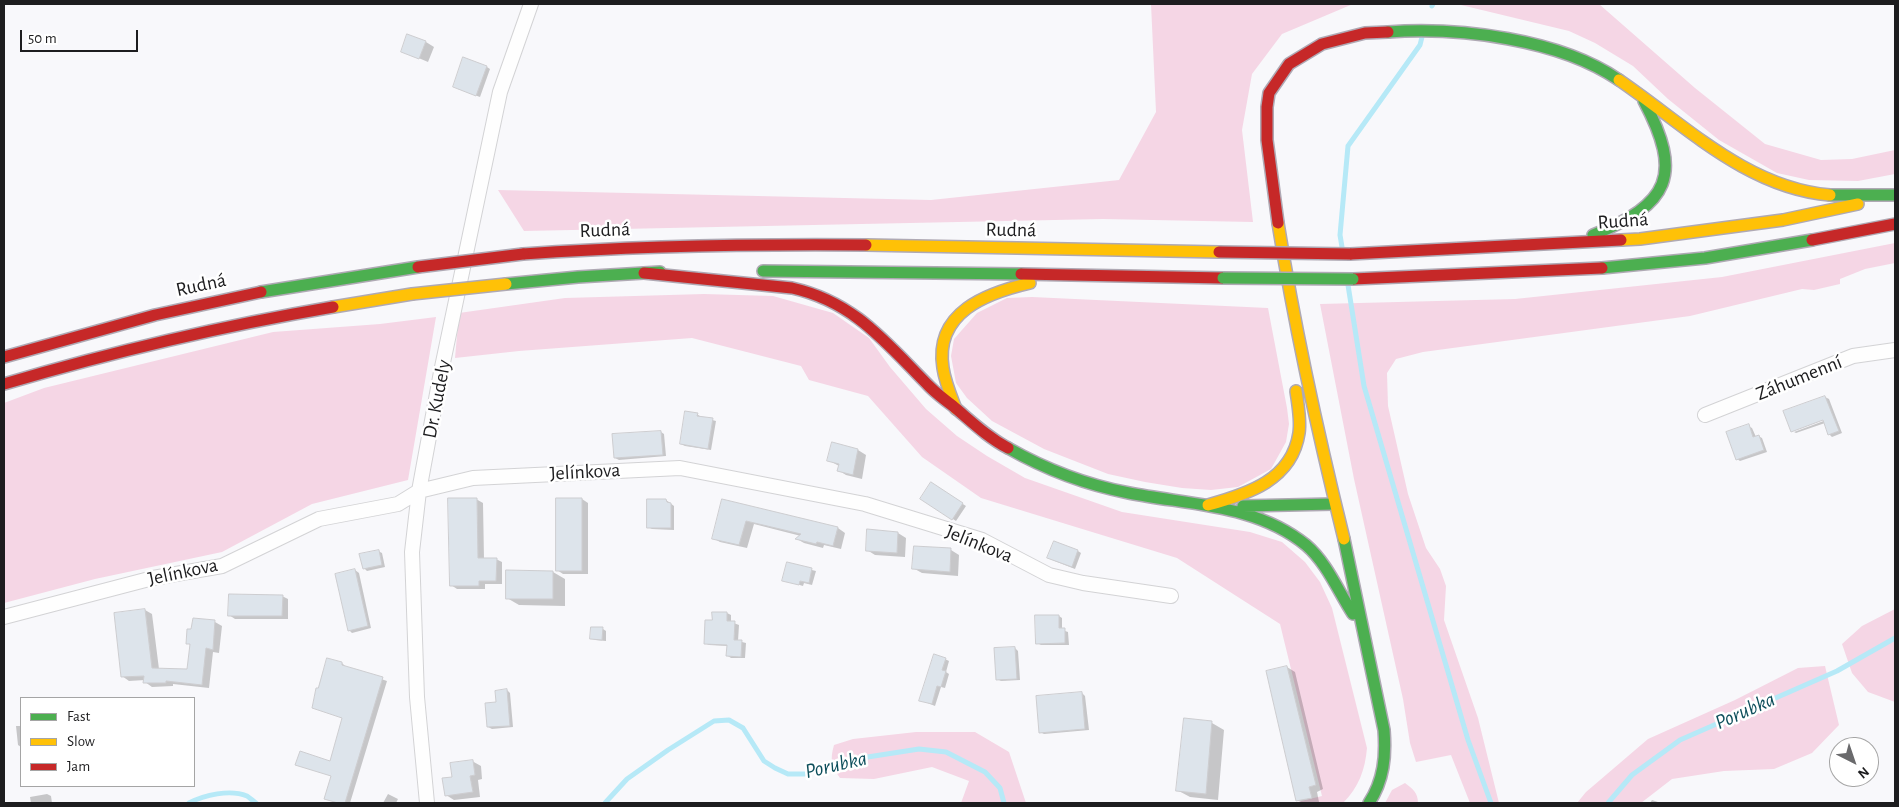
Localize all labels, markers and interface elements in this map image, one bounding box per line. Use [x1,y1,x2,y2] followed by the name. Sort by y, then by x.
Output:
[22,20,140,52] scale bar
[28,31,57,46] text: 50 m
[1597,207,1649,235] street label: Rudná
[579,217,631,243] street label: Rudná
[985,218,1037,242] street label: Rudná
[174,268,228,302] street label: Rudná
[1752,350,1846,406] street label: Záhumenní
[418,358,456,440] street label: Dr. Kudely
[549,458,621,486] street label: Jelínkova
[942,520,1016,568] street label: Jelínkova
[146,553,220,591] street label: Jelínkova
[1711,687,1779,735] water label: Porubka
[20,697,195,787] legend
[67,709,90,724] text: Fast
[67,734,95,749] text: Slow
[1829,737,1879,787] north arrow
[802,746,870,784] water label: Porubka
[67,759,90,774] text: Jam
[1855,764,1871,781] text: N

